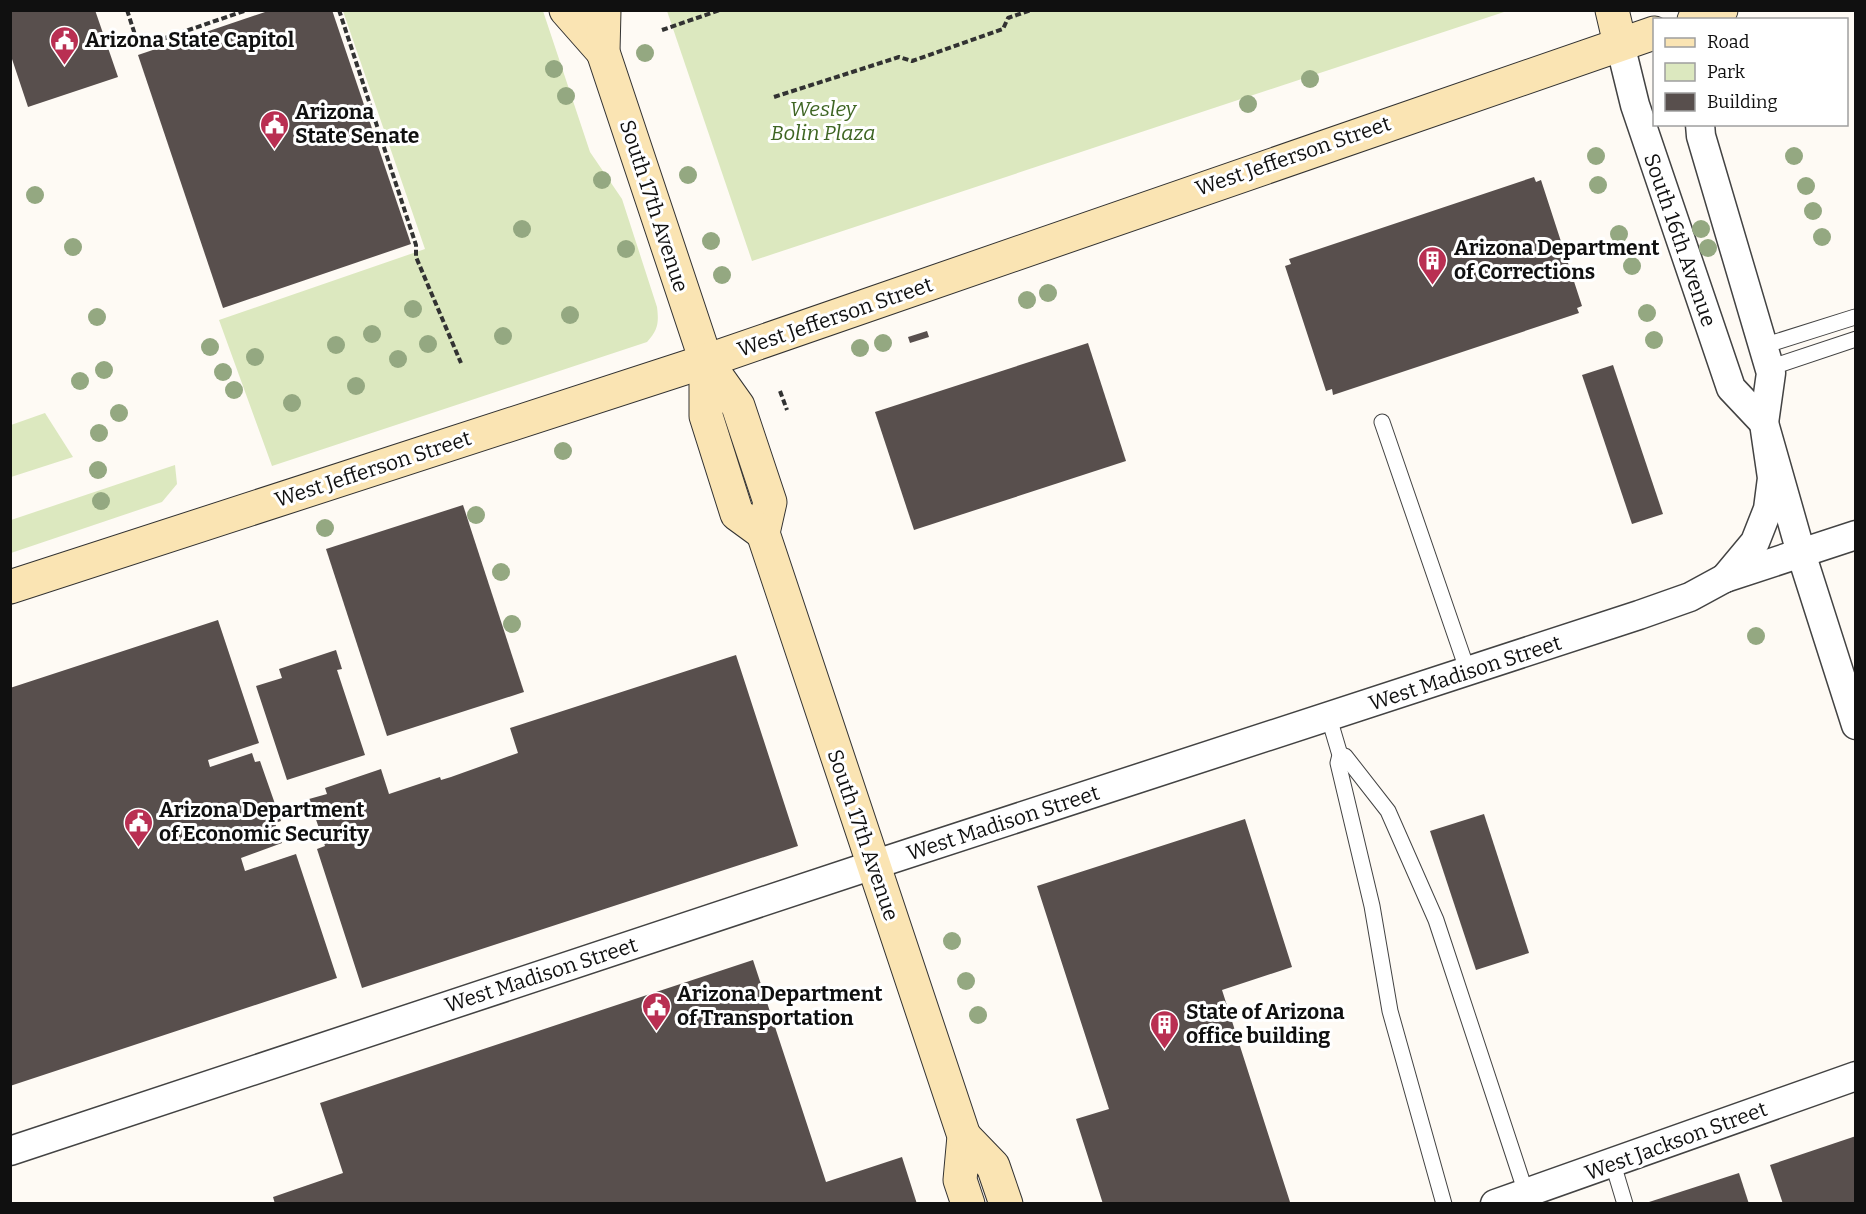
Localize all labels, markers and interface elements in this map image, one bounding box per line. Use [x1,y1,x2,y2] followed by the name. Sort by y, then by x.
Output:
[1653,18,1848,126] legend
[48,24,80,66] public building icon: Arizona State Capitol
[85,27,295,53] place label: Arizona State Capitol
[1707,31,1750,53] text: Road
[1707,61,1746,83] text: Park
[1707,91,1778,113] text: Building
[770,96,876,146] park label: Wesley Bolin Plaza
[295,99,419,149] place label: Arizona State Senate
[258,108,290,150] public building icon: Arizona State Senate
[1192,110,1394,202] street label: West Jefferson Street
[614,117,694,295] street label: South 17th Avenue
[1638,150,1722,330] street label: South 16th Avenue
[1454,235,1660,285] place label: Arizona Department of Corrections
[1417,244,1449,286] building icon: Arizona Department of Corrections
[734,271,936,363] street label: West Jefferson Street
[272,425,475,513] street label: West Jefferson Street
[1366,629,1565,716] street label: West Madison Street
[822,746,904,924] street label: South 17th Avenue
[904,779,1103,866] street label: West Madison Street
[159,797,369,847] place label: Arizona Department of Economic Security
[122,806,154,848] public building icon: Arizona Department of Economic Security
[442,931,641,1018] street label: West Madison Street
[677,981,883,1031] place label: Arizona Department of Transportation
[640,990,672,1032] public building icon: Arizona Department of Transportation
[1186,999,1345,1049] place label: State of Arizona office building
[1149,1008,1181,1050] building icon: State of Arizona office building
[1581,1096,1771,1186] street label: West Jackson Street

